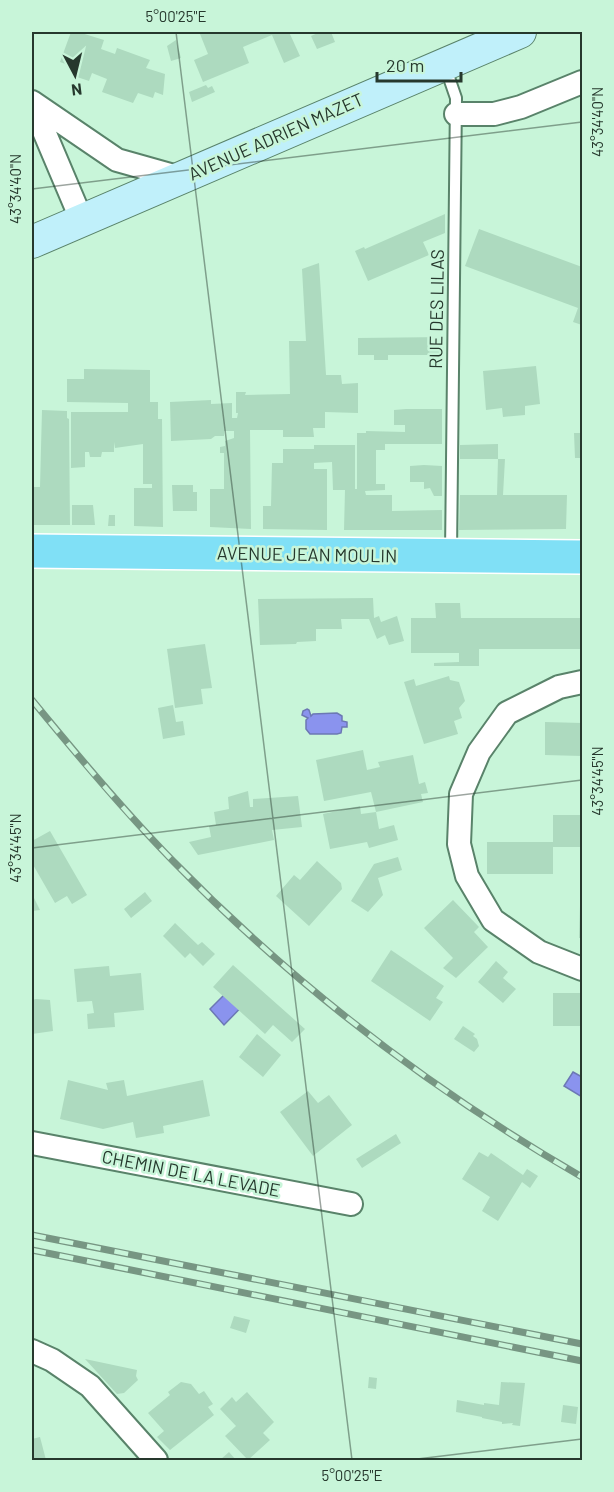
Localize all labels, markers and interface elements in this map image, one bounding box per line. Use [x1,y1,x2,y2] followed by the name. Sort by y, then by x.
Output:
[145,7,207,25] text: 5°00'25"E
[45,45,105,105] north arrow
[377,45,461,83] scale bar
[386,54,424,76] text: 20 m
[70,80,83,100] text: N
[588,87,606,157] text: 43°34'40"N
[185,88,366,185] street label: AVENUE ADRIEN MAZET
[6,154,24,224] text: 43°34'40"N
[424,249,448,369] street label: RUE DES LILAS
[217,541,397,567] street label: AVENUE JEAN MOULIN
[588,746,606,816] text: 43°34'45"N
[6,813,24,883] text: 43°34'45"N
[100,1145,282,1201] street label: CHEMIN DE LA LEVADE
[321,1466,383,1484] text: 5°00'25"E

